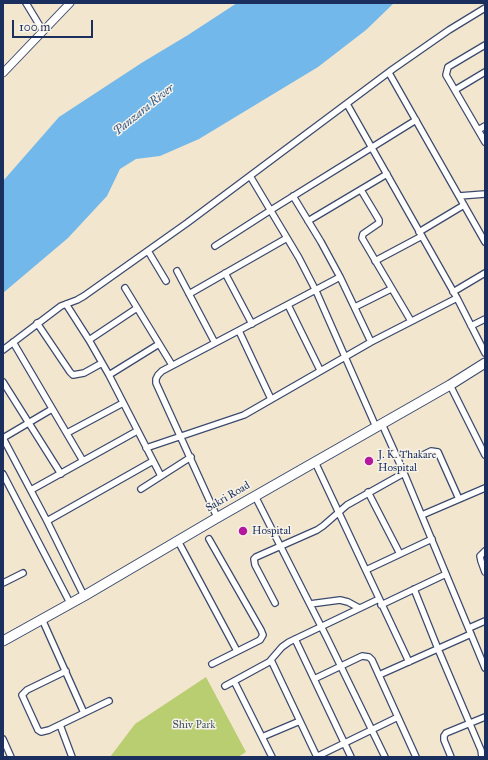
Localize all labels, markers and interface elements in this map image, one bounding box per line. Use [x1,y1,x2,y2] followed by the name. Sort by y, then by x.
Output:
[14,12,95,38] scale bar
[19,20,50,34] text: 100 m
[111,81,177,139] water label: Panzara River
[378,448,436,474] place label: J. K. Thakare Hospital
[363,455,375,467] marker: J. K. Thakare Hospital
[203,479,253,515] street label: Sakri Road
[252,524,291,538] place label: Hospital
[237,525,249,537] marker: Hospital
[173,718,215,732] park label: Shiv Park

